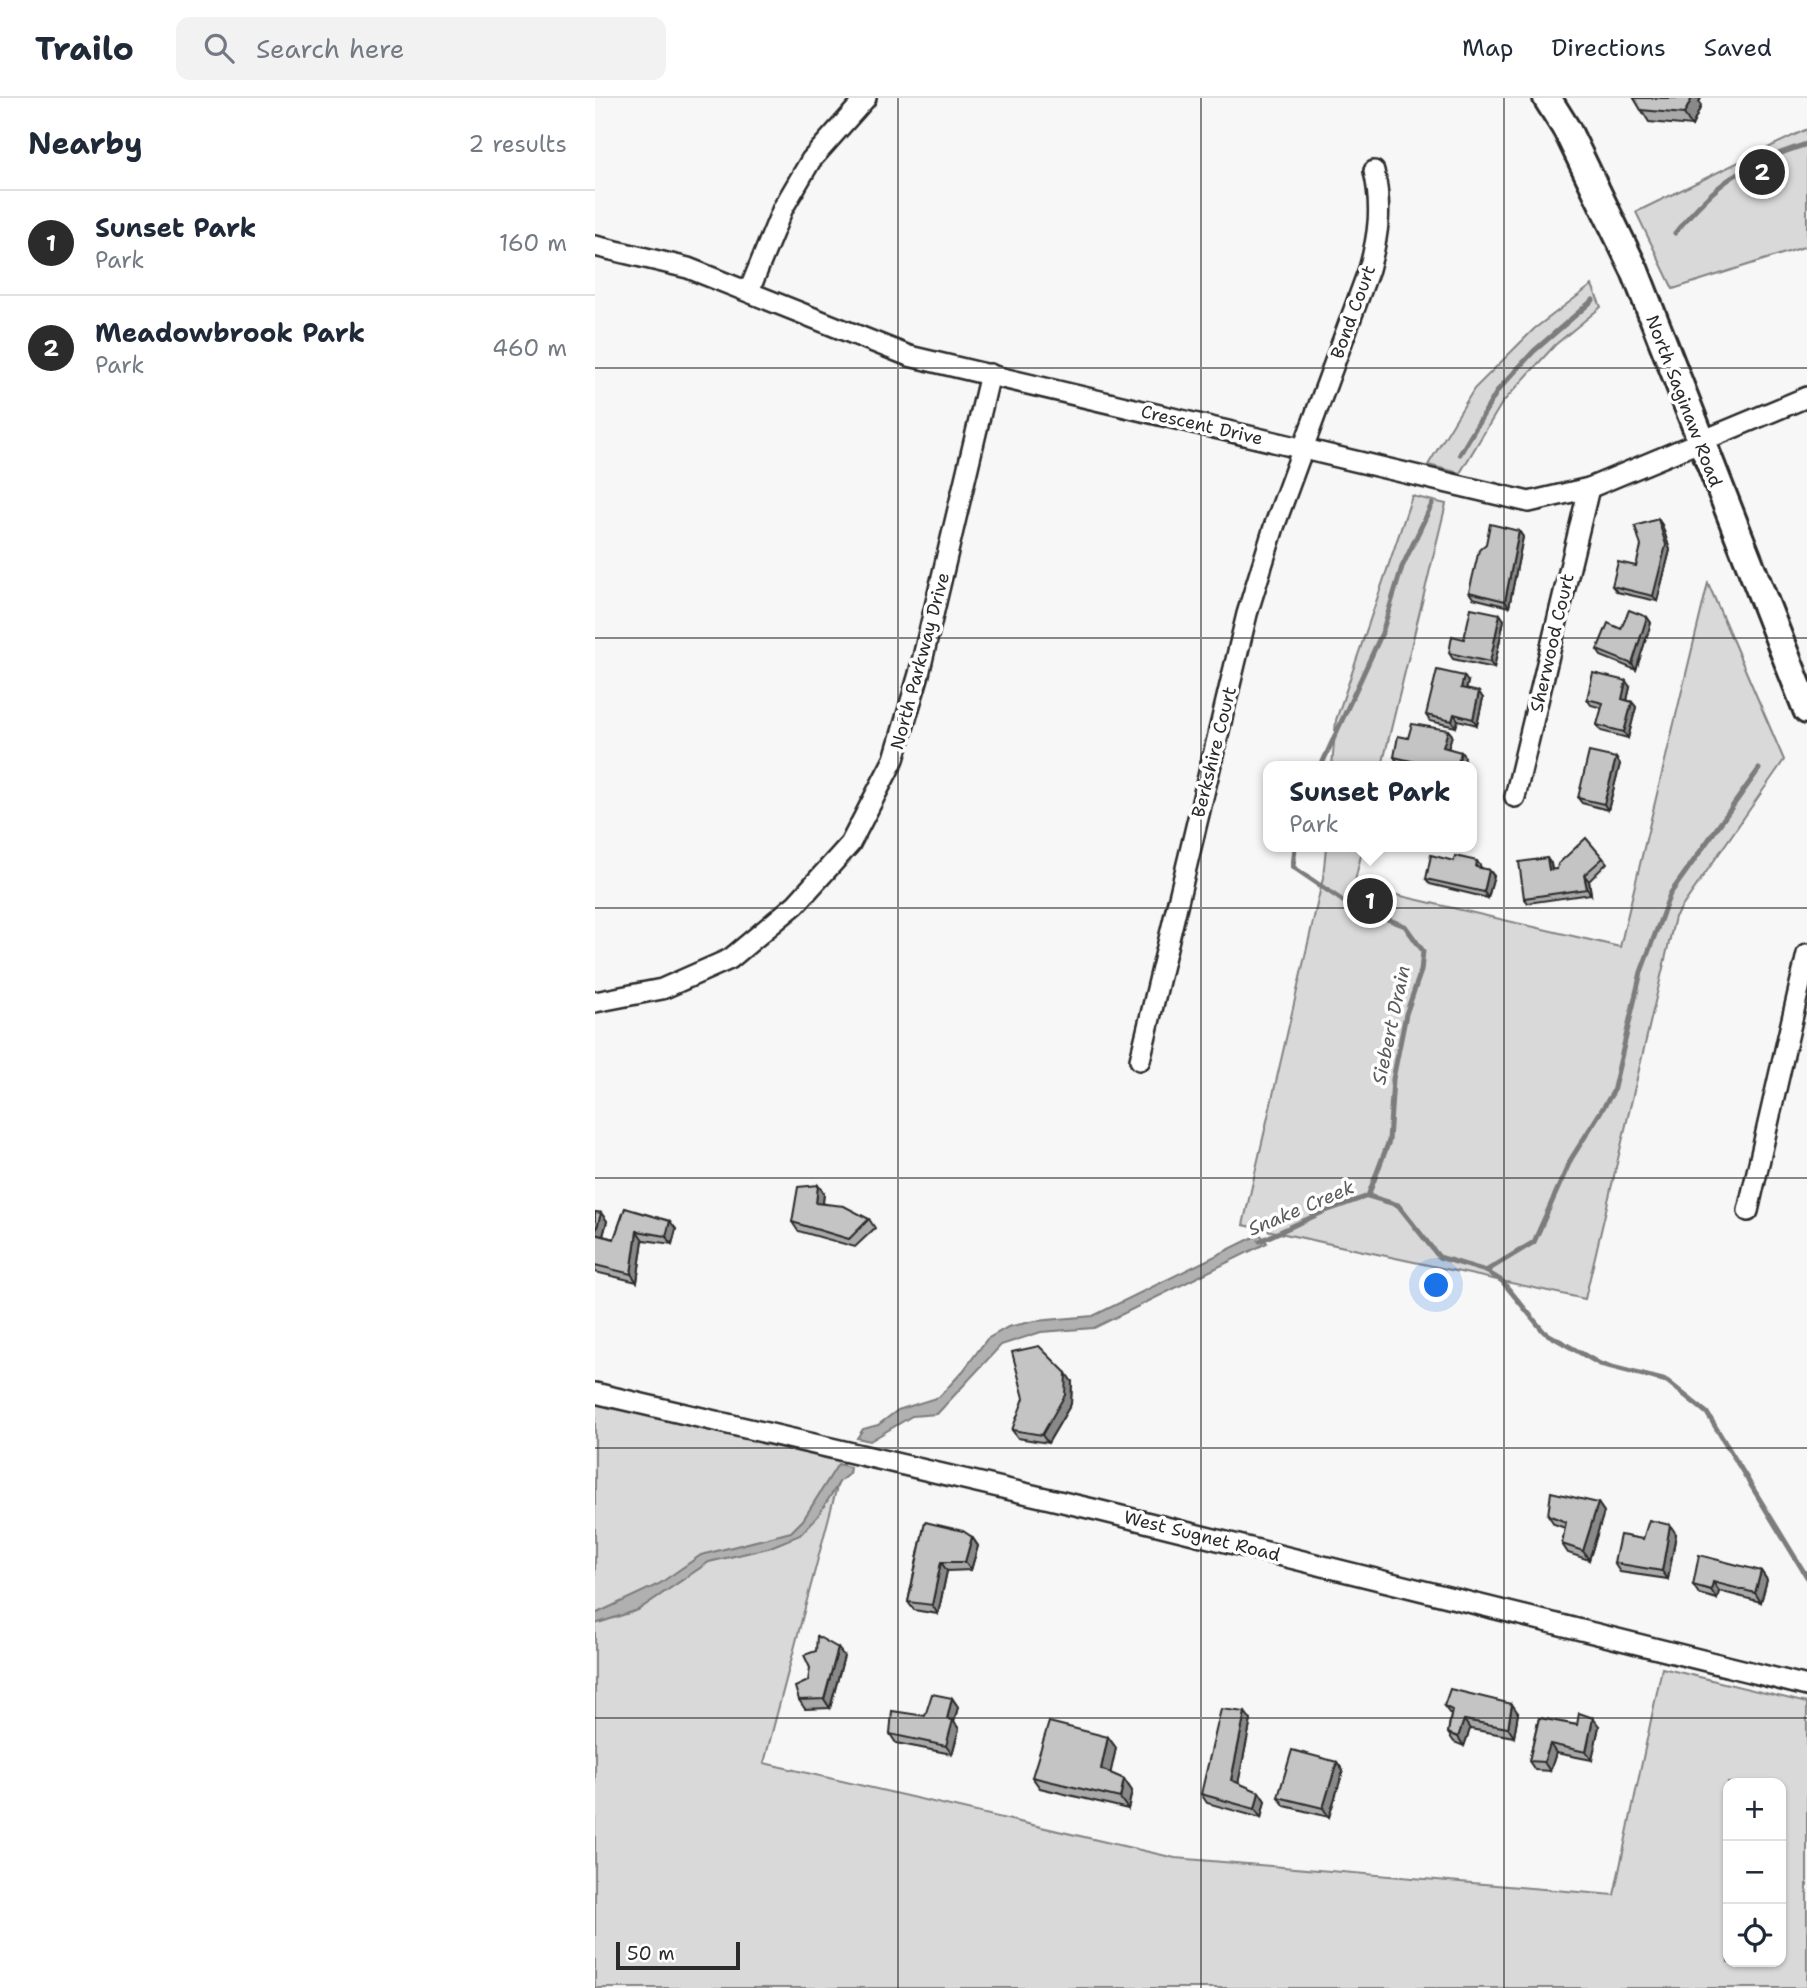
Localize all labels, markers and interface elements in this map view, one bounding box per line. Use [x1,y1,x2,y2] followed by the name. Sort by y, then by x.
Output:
[176,17,666,80] search box
[35,26,134,71] text: Trailo
[200,29,238,67] icon: search
[256,31,405,66] text: Search here
[1462,32,1513,64] text: Map
[1551,32,1666,64] text: Directions
[1704,32,1772,64] text: Saved
[28,123,143,164] text: Nearby
[468,129,567,159] text: 2 results
[1739,146,1785,198] pin: 2
[95,210,256,245] text: Sunset Park
[46,228,56,258] text: 1
[499,228,567,258] text: 160 m
[95,245,144,275] text: Park
[1325,262,1381,362] street label: Bond Court
[1640,312,1728,490] street label: North Saginaw Road
[95,315,365,350] text: Meadowbrook Park
[43,333,59,363] text: 2
[492,333,567,363] text: 460 m
[95,350,144,380] text: Park
[1139,399,1265,451] street label: Crescent Drive
[885,570,955,752] street label: North Parkway Drive
[1524,571,1580,715] street label: Sherwood Court
[1186,684,1242,820] street label: Berkshire Court
[1263,761,1477,852] popup
[1289,774,1451,809] text: Sunset Park
[1289,809,1339,839] text: Park
[1347,875,1393,927] pin: 1
[1366,963,1416,1087] water label: Siebert Drain
[1244,1174,1358,1242] water label: Snake Creek
[1419,1268,1453,1302] your location
[1121,1505,1283,1567] street label: West Sugnet Road
[1723,1778,1786,1967] map controls
[1723,1778,1786,1841] button: +
[1723,1841,1786,1904] button: −
[1723,1904,1786,1967] button: locate
[616,1939,740,1971] scale bar
[627,1941,675,1966] text: 50 m

